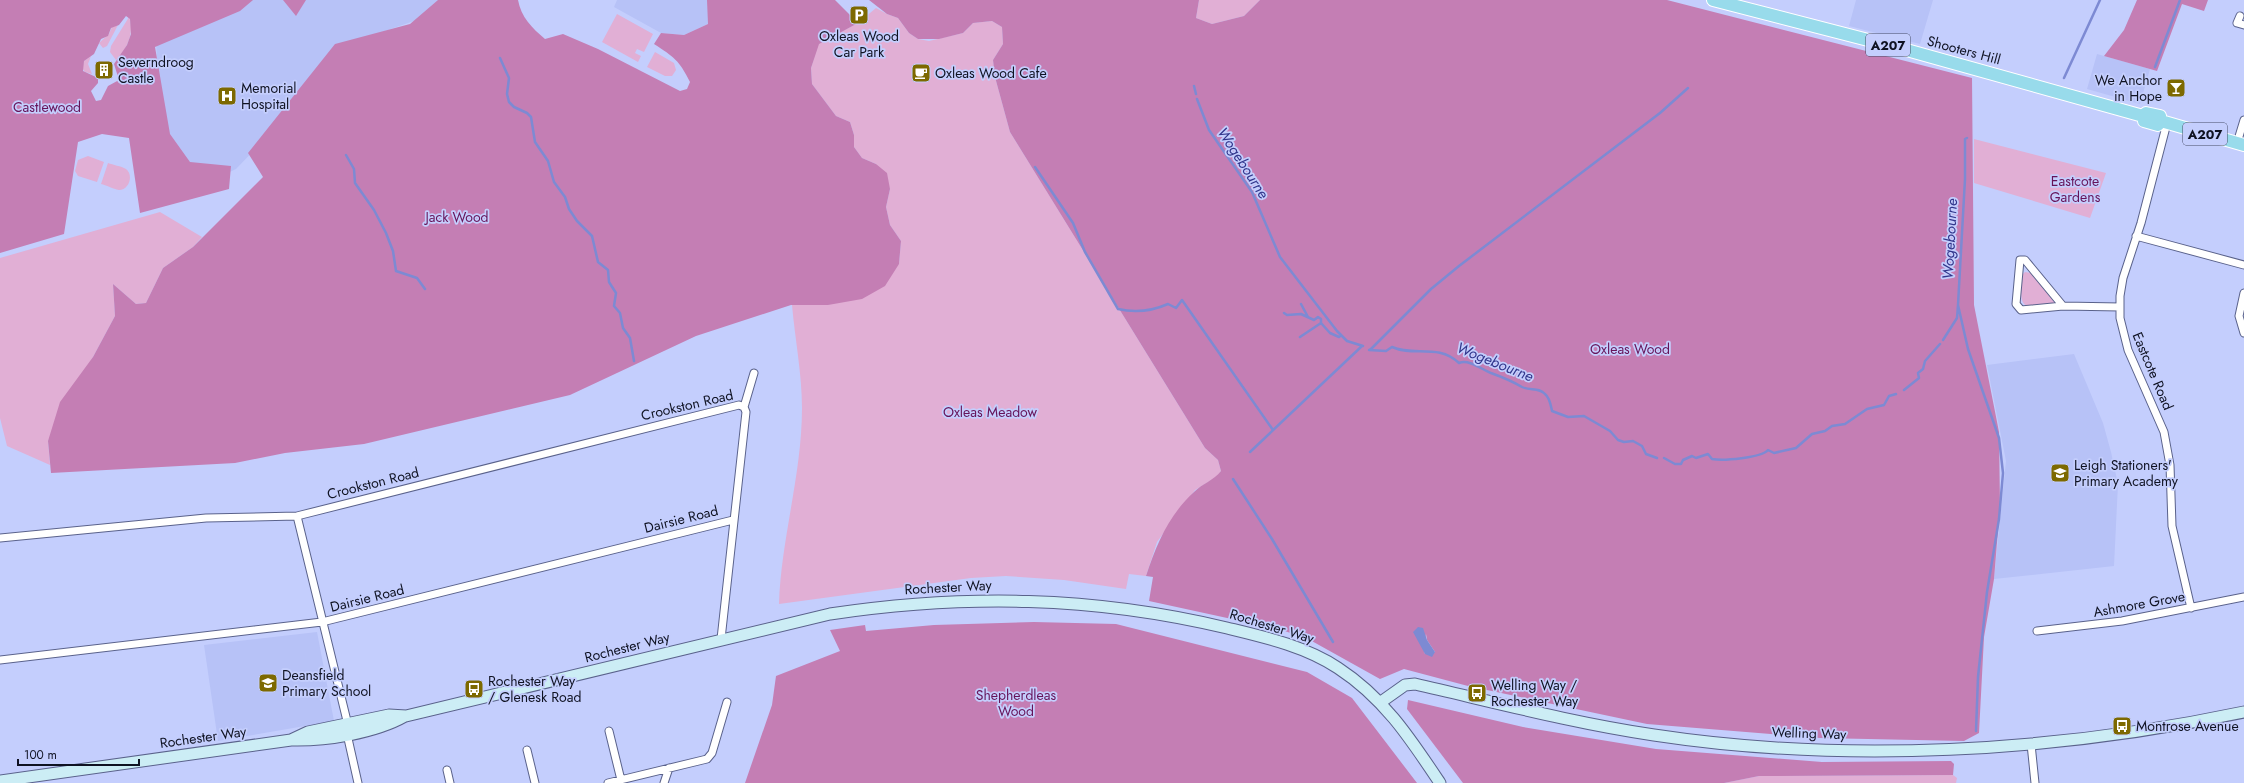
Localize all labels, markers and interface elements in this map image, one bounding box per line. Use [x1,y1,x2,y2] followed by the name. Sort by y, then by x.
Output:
[848,4,870,26] parking icon: Oxleas Wood Car Park
[819,26,899,62] place label: Oxleas Wood Car Park
[1925,31,2003,69] street label: Shooters Hill
[1866,34,1910,56] road number: A207
[118,52,194,88] place label: Severndroog Castle
[93,59,115,81] building icon: Severndroog Castle
[910,62,932,84] cafe icon: Oxleas Wood Cafe
[935,63,1047,83] place label: Oxleas Wood Cafe
[2095,70,2162,106] place label: We Anchor in Hope
[2165,77,2187,99] bar icon: We Anchor in Hope
[241,78,297,114] place label: Memorial Hospital
[216,85,238,107] hospital icon: Memorial Hospital
[13,97,81,117] park label: Castlewood
[1212,123,1275,203] water label: Wogebourne
[2183,123,2227,145] road number: A207
[2050,171,2101,207] park label: Eastcote Gardens
[1937,198,1963,280] water label: Wogebourne
[423,207,489,227] park label: Jack Wood
[2128,329,2178,413] street label: Eastcote Road
[1453,337,1537,388] water label: Wogebourne
[1590,339,1670,359] park label: Oxleas Wood
[639,385,735,425] street label: Crookston Road
[943,402,1038,422] park label: Oxleas Meadow
[2074,455,2179,491] place label: Leigh Stationers' Primary Academy
[325,462,421,504] street label: Crookston Road
[2049,462,2071,484] school or university icon: Leigh Stationers' Primary Academy
[642,500,720,538] street label: Dairsie Road
[904,575,993,599] street label: Rochester Way
[328,579,406,617] street label: Dairsie Road
[2092,586,2186,622] street label: Ashmore Grove
[1227,604,1317,649] street label: Rochester Way
[582,627,673,667] street label: Rochester Way
[282,665,371,701] place label: Deansfield Primary School
[488,671,581,707] place label: Rochester Way / Glenesk Road
[257,672,279,694] school or university icon: Deansfield Primary School
[1491,675,1579,711] place label: Welling Way / Rochester Way
[463,678,485,700] bus stop icon: Rochester Way / Glenesk Road
[1466,682,1488,704] bus stop icon: Welling Way / Rochester Way
[976,685,1057,721] park label: Shepherdleas Wood
[2111,715,2133,737] bus stop icon: Montrose Avenue
[2136,716,2239,736] place label: Montrose Avenue
[158,721,248,753] street label: Rochester Way
[1771,722,1848,744] street label: Welling Way
[18,741,139,767] scale bar
[24,746,57,764] text: 100 m

